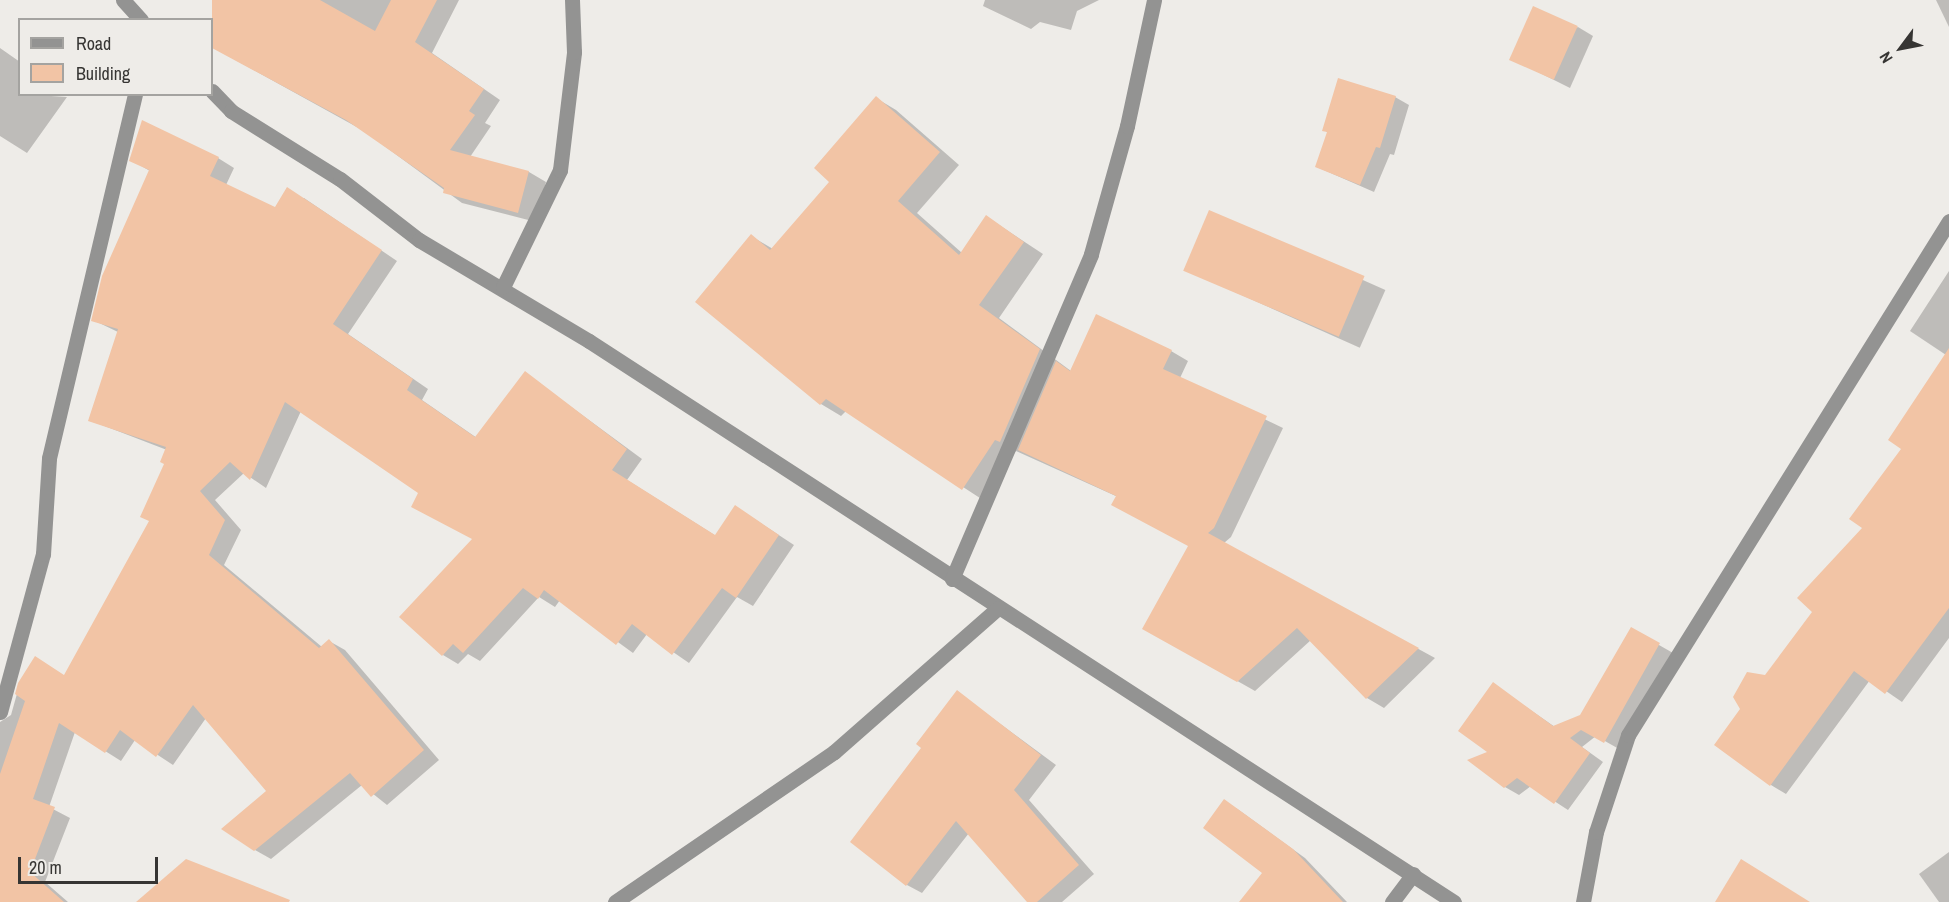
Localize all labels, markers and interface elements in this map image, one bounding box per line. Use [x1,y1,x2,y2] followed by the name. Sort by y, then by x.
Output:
[18,18,213,96] legend
[1871,18,1931,78] north arrow
[76,31,111,56] text: Road
[1874,48,1898,67] text: N
[76,61,130,86] text: Building
[21,845,160,883] scale bar
[29,855,62,880] text: 20 m

